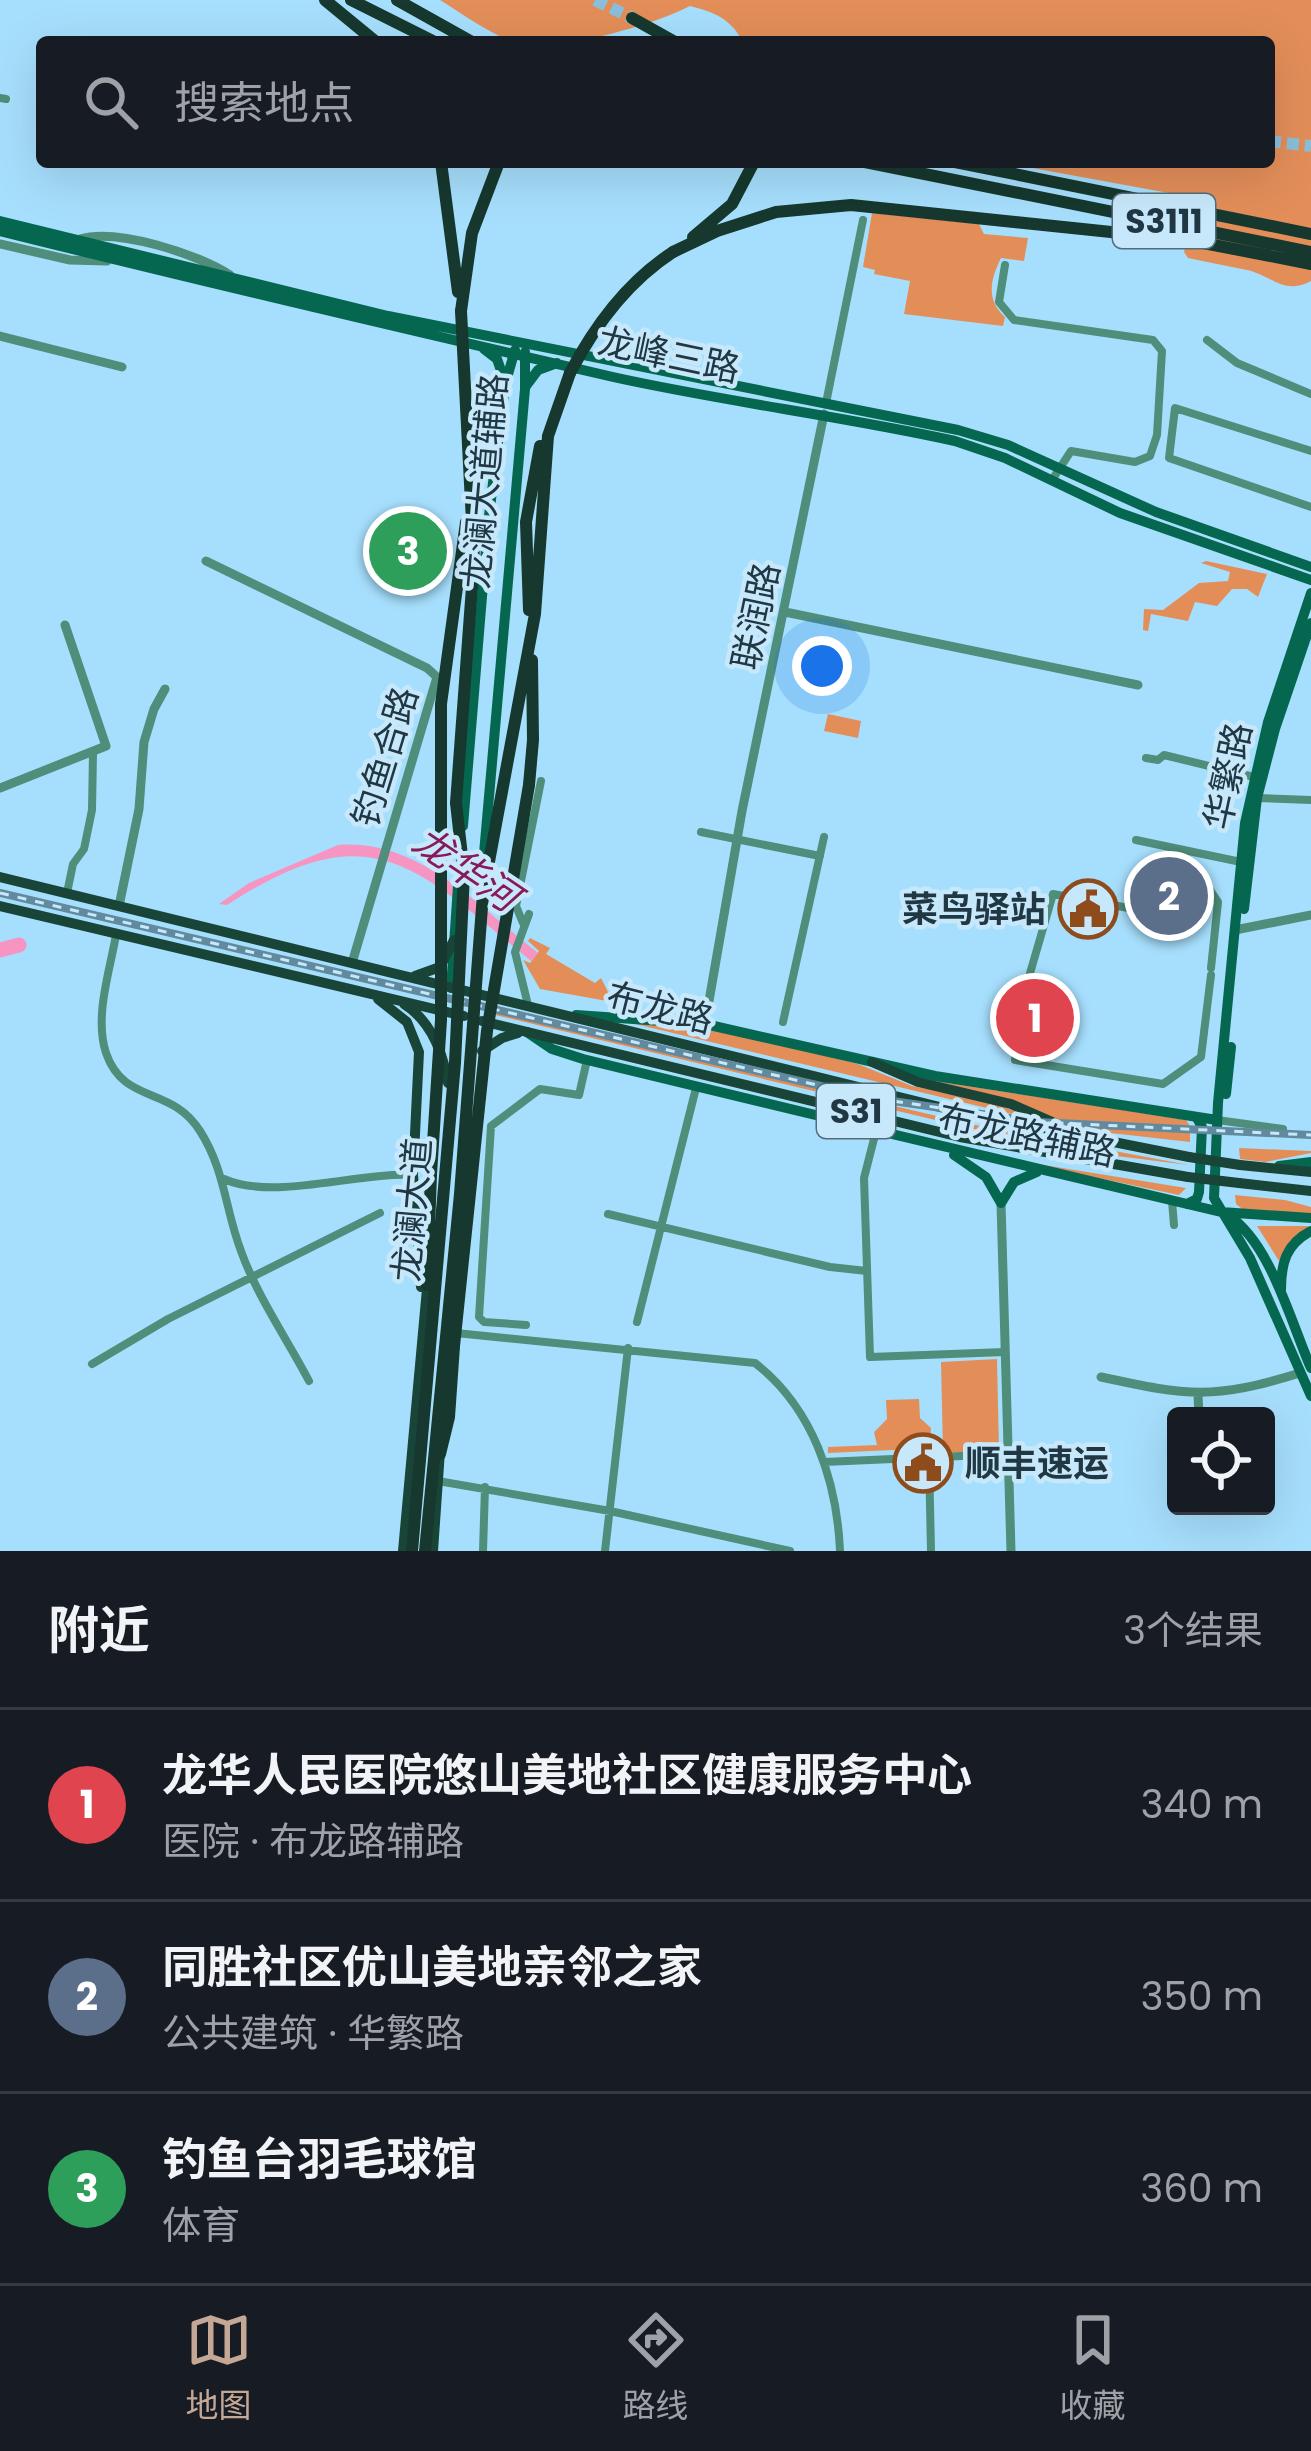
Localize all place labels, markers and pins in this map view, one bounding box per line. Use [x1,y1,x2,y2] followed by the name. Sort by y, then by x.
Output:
[369,506,447,596] pin: 3
[1130,851,1208,941] pin: 2
[1057,878,1119,940] public building icon: 菜鸟驿站
[902,884,1046,935] place label: 菜鸟驿站
[996,973,1074,1063] pin: 1
[892,1432,954,1494] public building icon: 顺丰速运
[965,1438,1109,1489] place label: 顺丰速运

